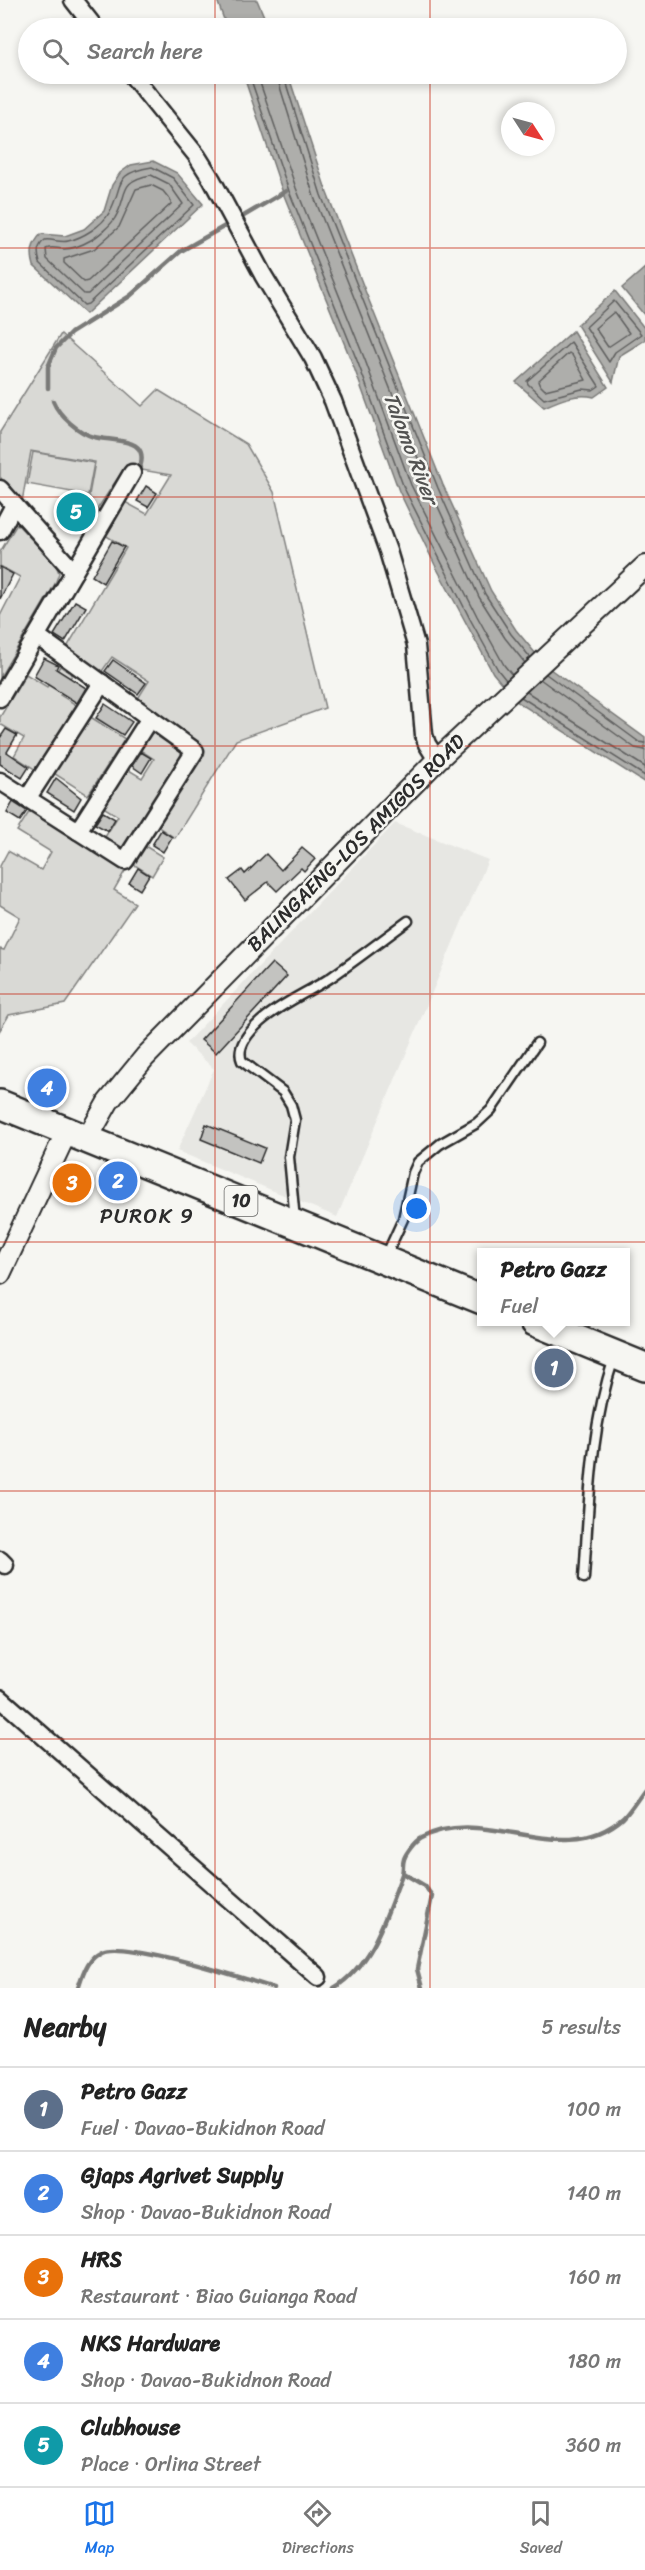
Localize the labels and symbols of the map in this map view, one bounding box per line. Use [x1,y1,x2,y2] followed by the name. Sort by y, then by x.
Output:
[501,102,555,156] north arrow
[372,387,451,513] water label: Talomo River
[56,490,96,534] pin: 5
[238,725,474,961] street label: BALINGAENG-LOS AMIGOS ROAD
[28,1066,66,1110] pin: 4
[98,1158,138,1204] pin: 2
[52,1160,92,1206] pin: 3
[224,1186,258,1216] road number: 10
[402,1194,431,1223] your location
[100,1197,194,1235] district label: PUROK 9
[534,1346,574,1390] pin: 1

